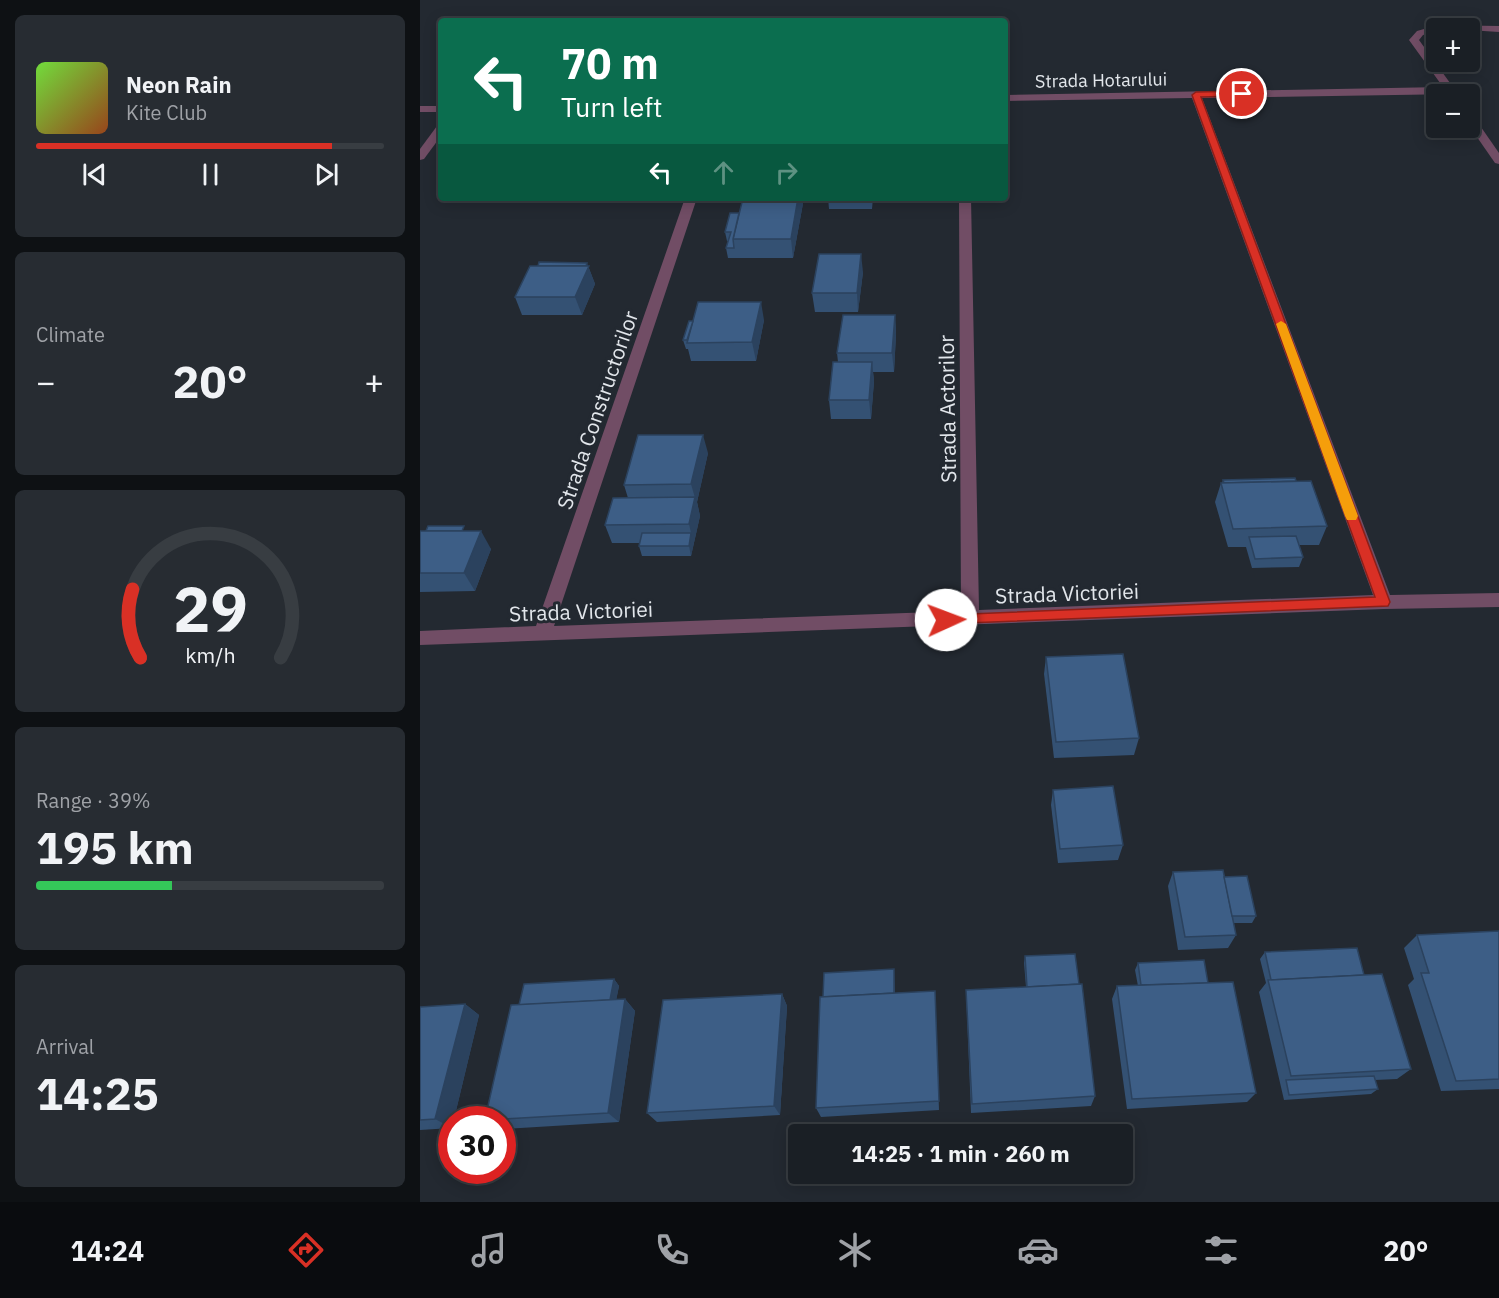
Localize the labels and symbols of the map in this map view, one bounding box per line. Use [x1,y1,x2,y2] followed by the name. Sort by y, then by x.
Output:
[1035,67,1167,93] street label: Strada Hotarului
[1216,68,1267,119] pin
[550,307,644,513] street label: Strada Constructorilor
[932,334,962,483] street label: Strada Actorilor
[994,576,1140,610] street label: Strada Victoriei
[914,588,978,652] position arrow
[508,594,654,628] street label: Strada Victoriei
[438,1106,516,1184] speed limit sign: 30

